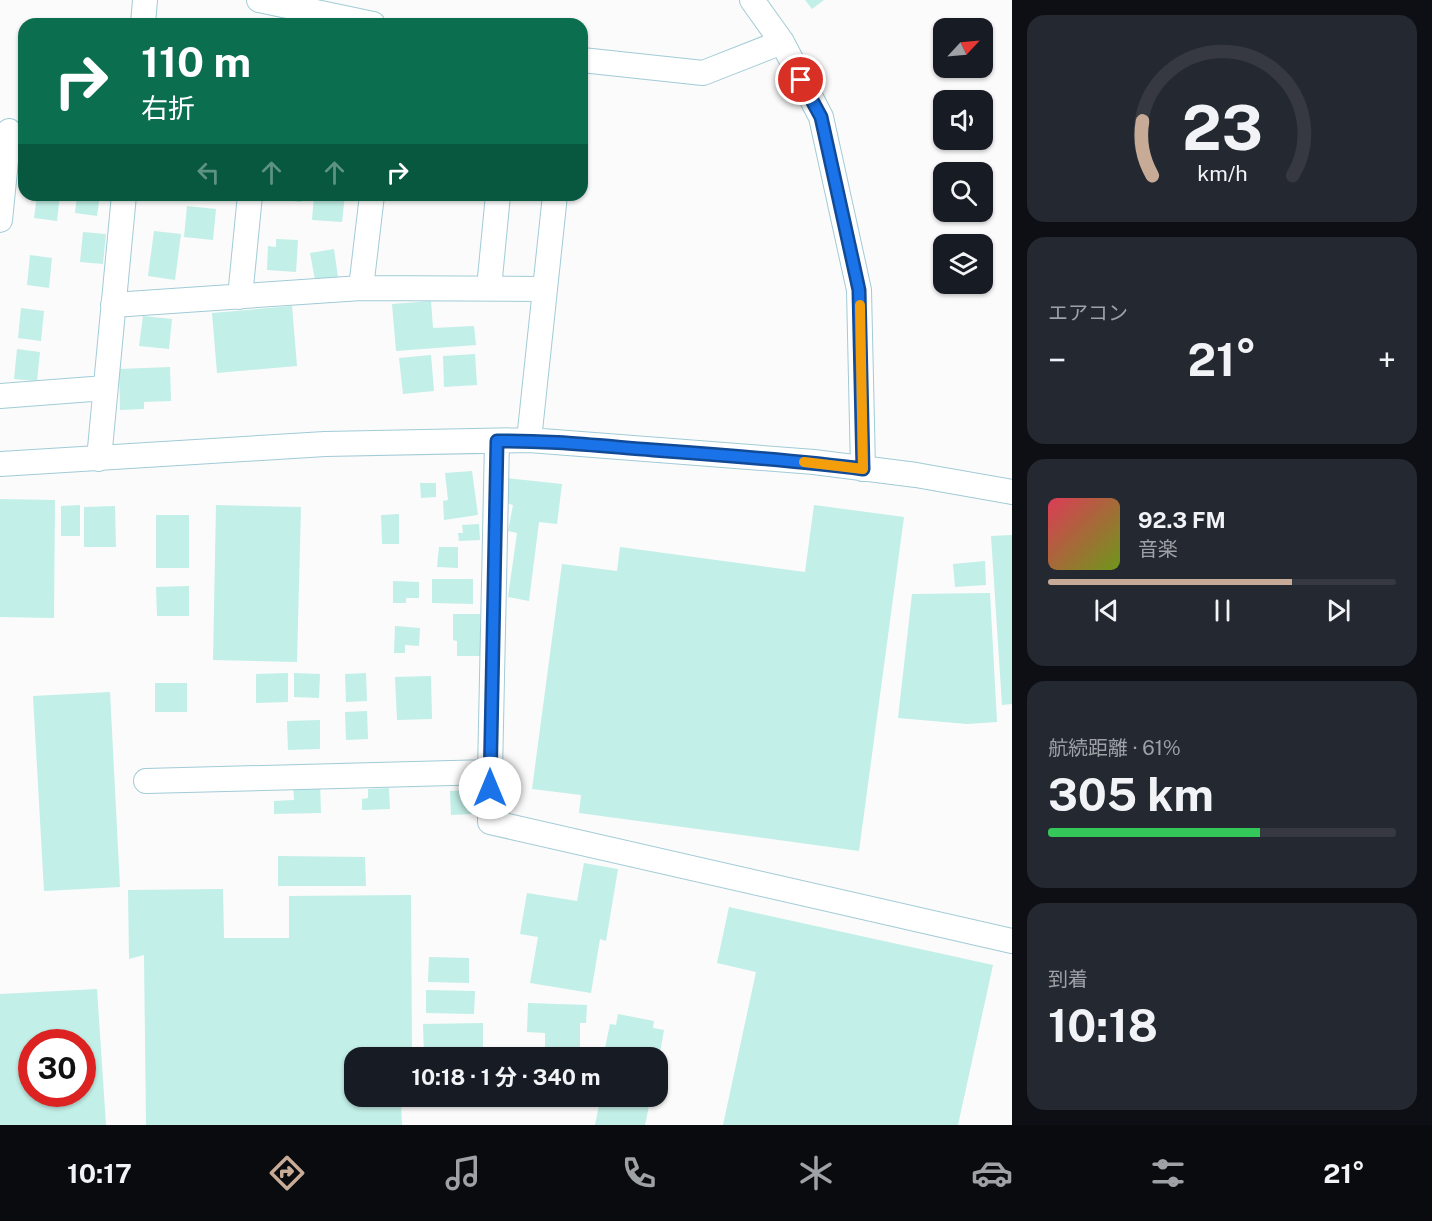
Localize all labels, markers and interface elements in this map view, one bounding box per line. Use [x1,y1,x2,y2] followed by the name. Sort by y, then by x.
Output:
[933,18,993,78] north arrow
[933,18,993,294] map controls
[141,37,251,86] text: 110 m
[42,42,120,120] icon: right
[775,54,826,105] pin
[784,63,817,96] icon: arrive
[933,90,993,150] button: sound
[1181,91,1263,164] text: 23
[141,92,195,124] text: 右折
[192,156,225,189] icon: left
[255,156,288,189] icon: ahead
[318,156,351,189] icon: ahead
[381,156,414,189] icon: right
[1197,161,1247,186] text: km/h
[933,162,993,222] button: search
[933,234,993,294] button: layers
[1048,301,1128,325] text: エアコン
[1187,333,1257,386] text: 21°
[1048,341,1066,379] text: −
[1378,341,1396,379] text: +
[1138,507,1226,533] text: 92.3 FM
[1138,537,1178,561] text: 音楽
[1090,594,1123,627] icon: previous
[1206,594,1239,627] icon: pause
[1322,594,1355,627] icon: next
[1048,736,1181,760] text: 航続距離 · 61%
[458,756,522,820] position arrow
[1048,768,1214,821] text: 305 km
[1048,967,1088,991] text: 到着
[1048,999,1158,1052] text: 10:18
[18,1029,96,1107] speed limit sign: 30
[411,1064,601,1090] text: 10:18 · 1 分 · 340 m
[266,1152,308,1194] icon: directions
[442,1152,484,1194] icon: music
[618,1152,660,1194] icon: phone
[795,1152,837,1194] icon: climate
[971,1152,1013,1194] icon: car
[1147,1152,1189,1194] icon: filters
[67,1157,132,1189] text: 10:17
[1323,1157,1365,1189] text: 21°

